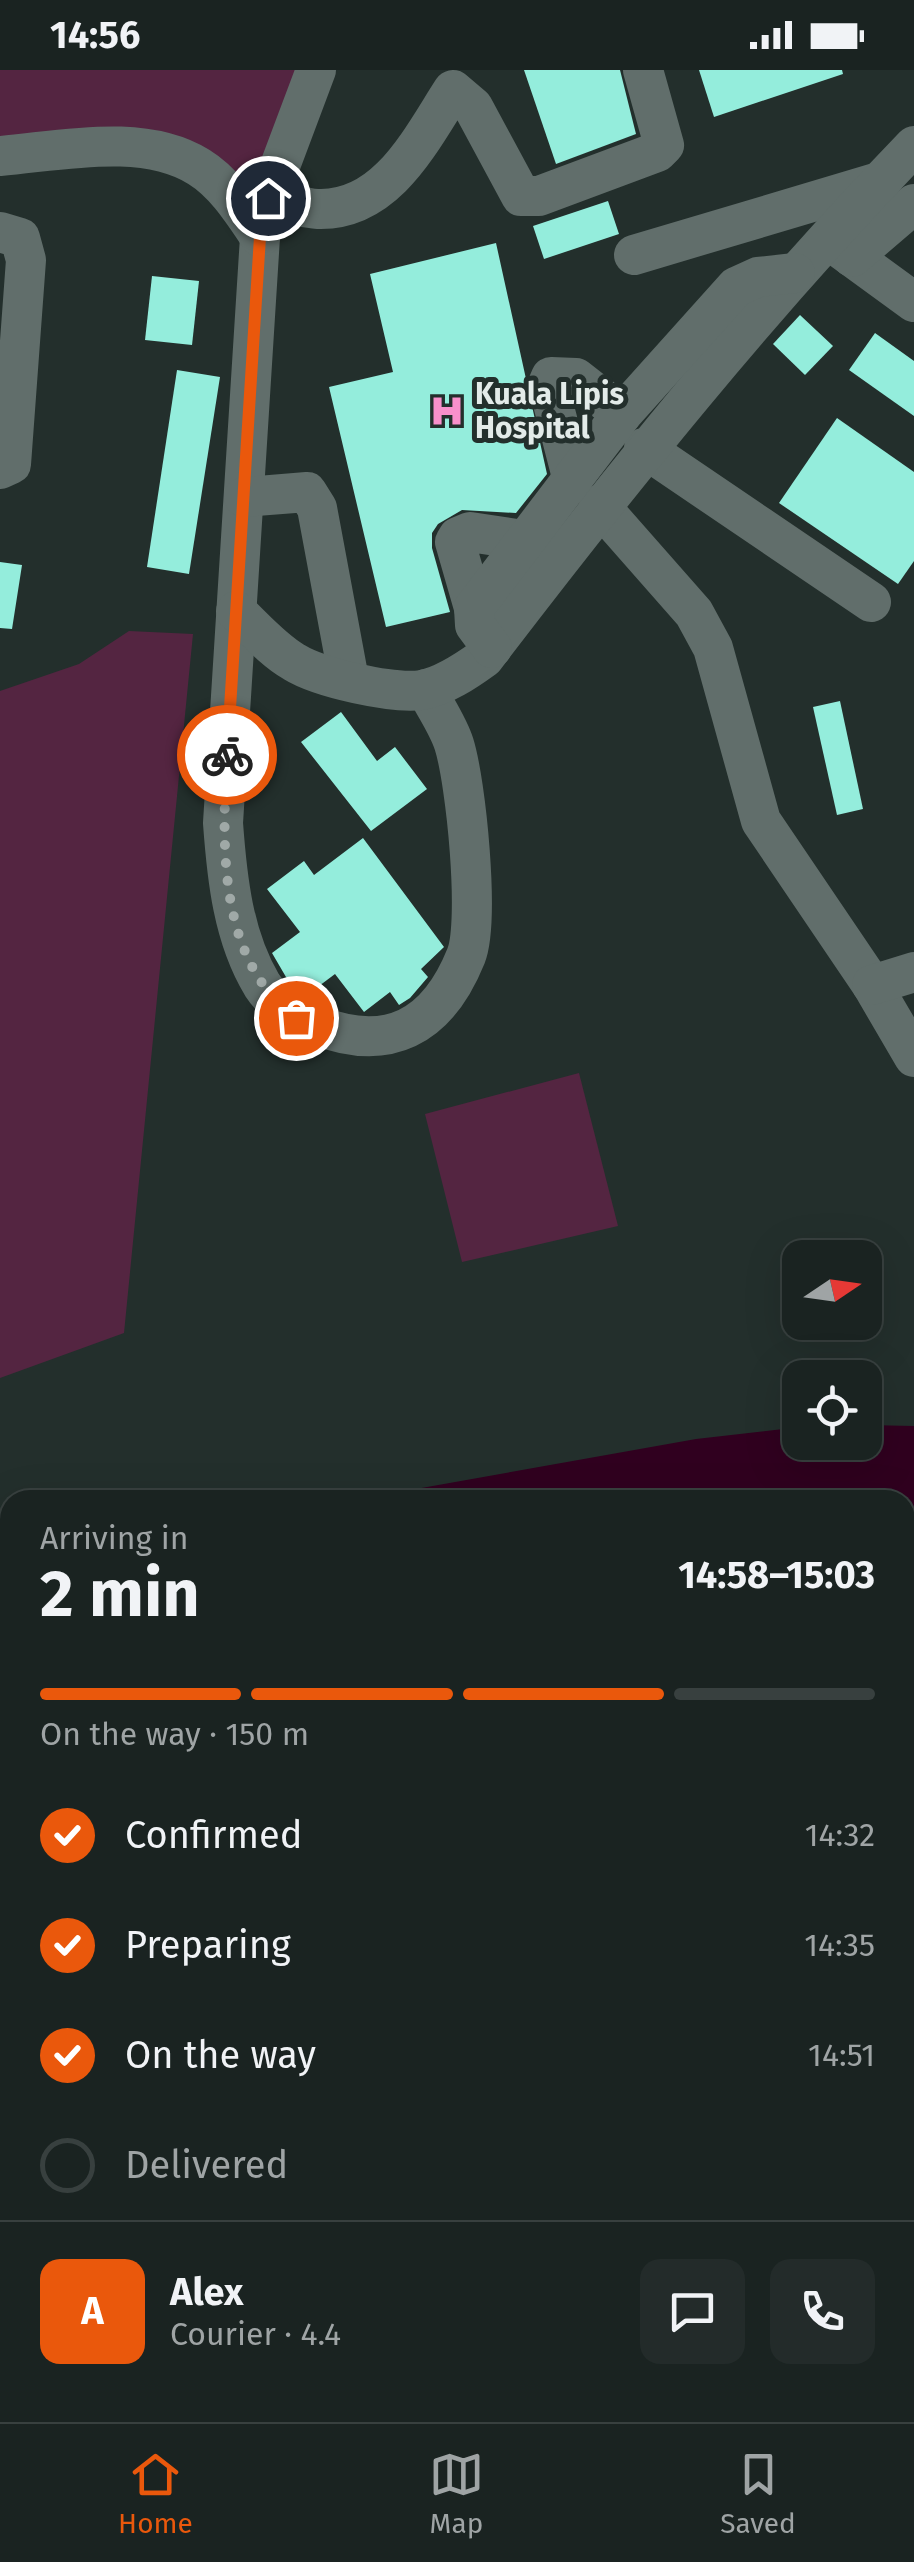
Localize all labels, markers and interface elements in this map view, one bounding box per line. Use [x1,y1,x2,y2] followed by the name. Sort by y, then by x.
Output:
[50,12,140,58] text: 14:56
[226,156,311,241] pin
[241,171,296,226] icon: home
[475,376,624,446] place label: Kuala Lipis Hospital
[428,392,466,430] hospital icon: Kuala Lipis Hospital
[177,705,277,805] courier
[200,728,255,783] icon: bike
[254,976,339,1061] pin
[269,991,324,1046] icon: bag
[782,1240,882,1340] north arrow
[782,1240,882,1460] map controls
[782,1360,882,1460] button: locate
[40,1519,188,1557] text: Arriving in
[678,1552,875,1598] text: 14:58–15:03
[40,1555,200,1633] text: 2 min
[40,1715,309,1753] text: On the way · 150 m
[40,1808,95,1863] icon: check
[125,1812,303,1858] text: Confirmed
[805,1816,875,1854] text: 14:32
[40,1918,95,1973] icon: check
[125,1922,291,1968] text: Preparing
[804,1926,875,1964] text: 14:35
[40,2028,95,2083] icon: check
[125,2032,316,2078] text: On the way
[808,2036,875,2074] text: 14:51
[125,2142,288,2188] text: Delivered
[640,2259,745,2364] button: chat
[770,2259,875,2364] button: phone
[170,2269,243,2315] text: Alex
[81,2288,104,2334] text: A
[170,2315,341,2353] text: Courier · 4.4
[118,2447,193,2540] tab: Home
[429,2447,484,2540] tab: Map
[720,2447,796,2540] tab: Saved

